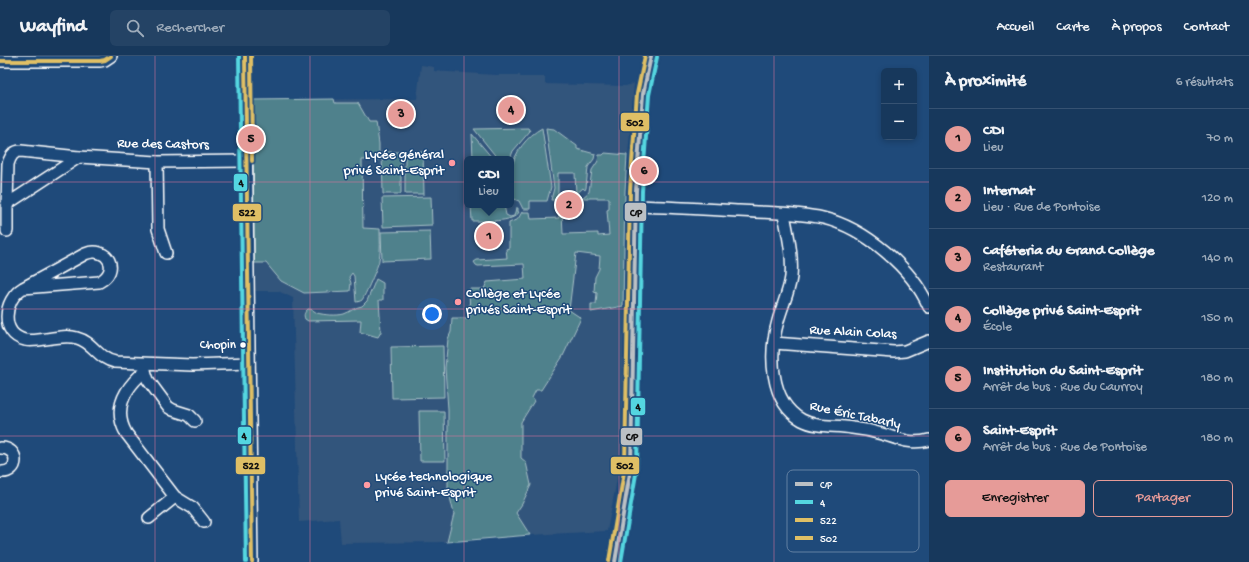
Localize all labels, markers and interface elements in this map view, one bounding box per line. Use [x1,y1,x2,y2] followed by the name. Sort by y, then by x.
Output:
[110,10,390,46] search box
[20,16,86,39] text: Wayfind
[124,17,146,39] icon: search
[156,19,224,37] text: Rechercher
[997,19,1034,36] text: Accueil
[1056,19,1090,36] text: Carte
[1112,19,1162,36] text: À propos
[1184,19,1229,36] text: Contact
[881,68,917,140] map controls
[881,68,917,104] button: +
[945,72,1026,92] text: À proximité
[1176,75,1233,90] text: 6 résultats
[498,95,524,125] pin: 4
[388,99,414,129] pin: 3
[881,104,917,140] button: −
[620,112,650,132] line badge: 502
[626,118,644,130] text: 502
[983,122,1005,140] text: CDI
[238,124,264,154] pin: 5
[955,131,961,146] text: 1
[1207,131,1233,146] text: 70 m
[117,136,210,154] street label: Rue des Castors
[983,140,1003,155] text: Lieu
[343,147,445,180] place label: Lycée général privé Saint-Esprit
[464,156,514,208] popup
[631,156,657,186] pin: 6
[447,158,457,168] marker: Lycée général privé Saint-Esprit
[478,166,500,184] text: CDI
[233,173,248,192] line badge: 4
[237,178,244,190] text: 4
[983,182,1034,200] text: Internat
[478,184,499,199] text: Lieu
[556,190,582,220] pin: 2
[955,191,961,206] text: 2
[1202,191,1233,206] text: 120 m
[983,200,1100,215] text: Lieu · Rue de Pontoise
[624,202,647,222] line badge: CP
[232,203,262,222] line badge: 522
[239,208,256,220] text: 522
[629,208,643,220] text: CP
[476,221,502,251] pin: 1
[983,242,1155,260] text: Caféteria du Grand Collège
[955,251,961,266] text: 3
[1202,251,1233,266] text: 140 m
[983,260,1043,275] text: Restaurant
[465,286,573,319] place label: Collège et Lycée privés Saint-Esprit
[453,297,463,307] marker: Collège et Lycée privés Saint-Esprit
[983,302,1140,320] text: Collège privé Saint-Esprit
[422,304,442,324] your location
[955,311,961,326] text: 4
[1201,311,1233,326] text: 150 m
[983,320,1012,335] text: École
[809,322,898,344] street label: Rue Alain Colas
[200,338,237,353] place label: Chopin
[238,340,248,350] marker: Chopin
[983,362,1142,380] text: Institution du Saint-Esprit
[955,371,961,386] text: 5
[1201,371,1233,386] text: 180 m
[983,380,1143,395] text: Arrêt de bus · Rue du Caurroy
[630,397,646,416] line badge: 4
[808,398,902,434] street label: Rue Éric Tabarly
[634,402,641,414] text: 4
[983,422,1056,440] text: Saint-Esprit
[237,426,252,445] line badge: 4
[620,427,643,446] line badge: CP
[240,431,247,443] text: 4
[955,431,961,446] text: 6
[1201,431,1233,446] text: 180 m
[625,432,639,444] text: CP
[983,440,1147,455] text: Arrêt de bus · Rue de Pontoise
[235,456,266,475] line badge: 522
[610,456,640,475] line badge: 502
[243,461,260,473] text: 522
[616,461,634,473] text: 502
[374,469,493,502] place label: Lycée technologique privé Saint-Esprit
[787,470,919,552] legend
[362,480,372,490] marker: Lycée technologique privé Saint-Esprit
[820,480,833,492] text: CP
[945,480,1085,517] button: Enregistrer
[1093,480,1233,517] button: Partager
[820,498,826,510] text: 4
[820,516,837,528] text: 522
[820,534,838,546] text: 502

